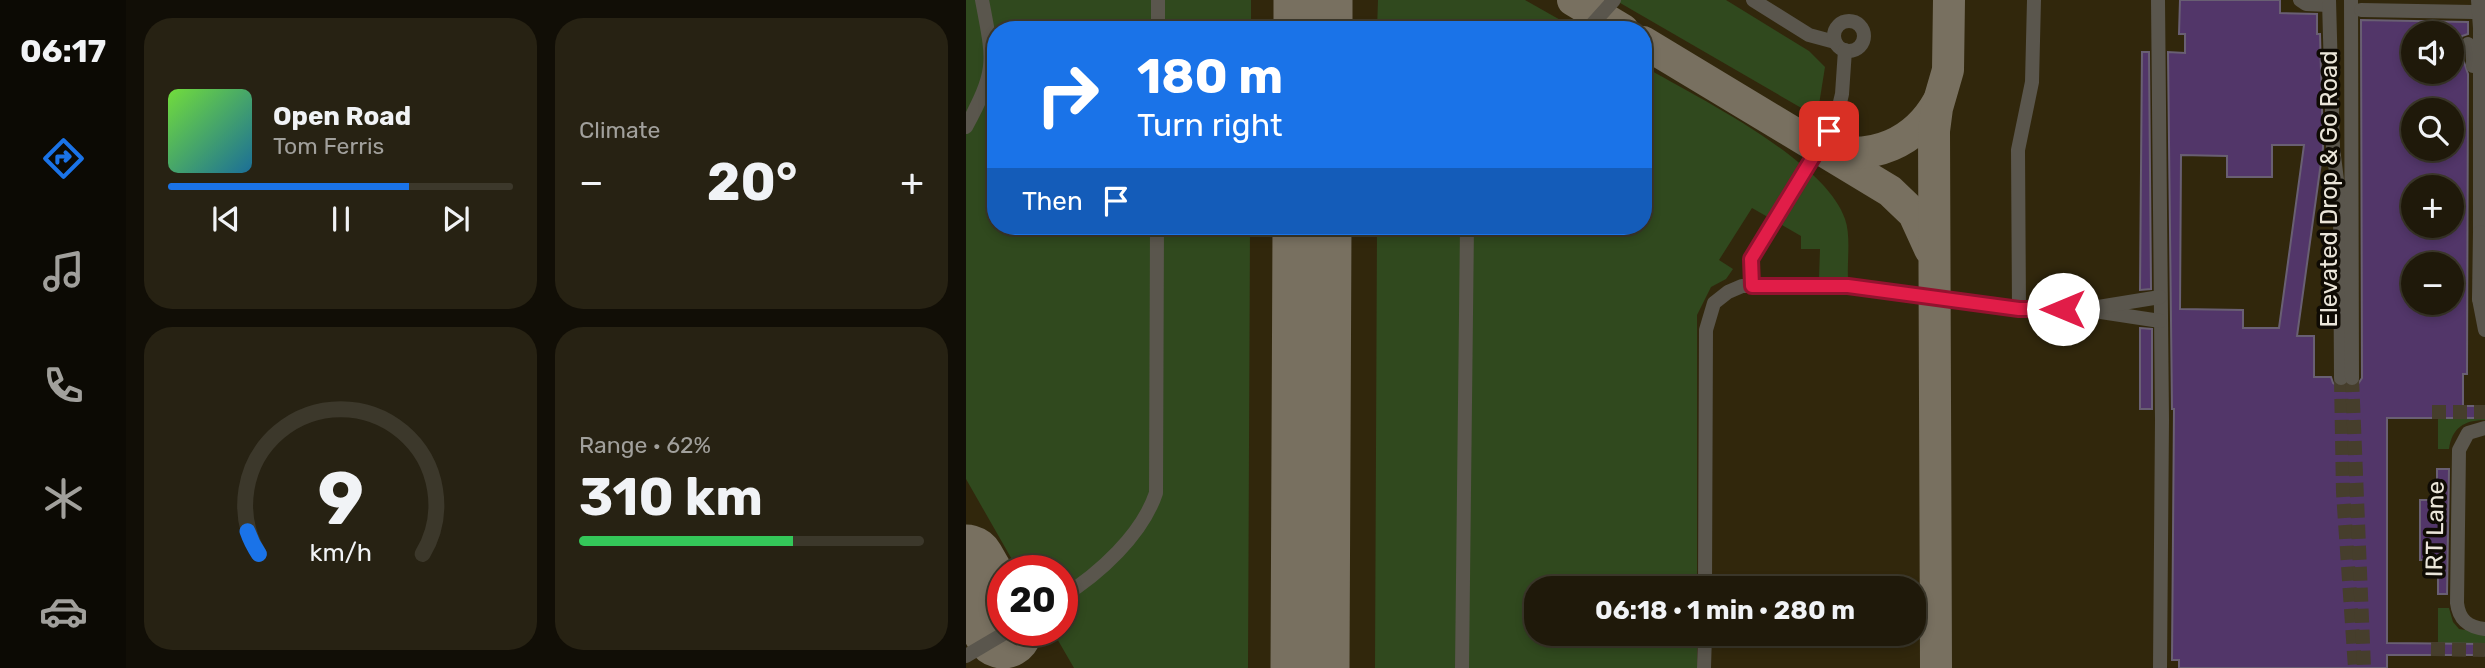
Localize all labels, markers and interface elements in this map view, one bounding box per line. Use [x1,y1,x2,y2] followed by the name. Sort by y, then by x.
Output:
[2401,21,2464,315] map controls
[2401,21,2464,84] button: sound
[20,32,106,70] text: 06:17
[1137,47,1283,105] text: 180 m
[1022,49,1113,140] icon: right
[2315,50,2343,328] street label: Elevated Drop & Go Road
[2401,98,2464,161] button: search
[273,101,411,132] text: Open Road
[1799,101,1859,161] pin
[1137,106,1282,144] text: Turn right
[1810,112,1848,150] icon: arrive
[579,116,660,144] text: Climate
[273,132,384,160] text: Tom Ferris
[39,134,88,183] icon: directions
[707,151,797,213] text: 20°
[579,159,604,205] text: −
[900,159,924,205] text: +
[2401,175,2464,238] button: +
[1097,182,1135,220] icon: arrive
[1022,186,1083,217] text: Then
[207,200,245,238] icon: previous
[322,200,360,238] icon: pause
[437,200,475,238] icon: next
[39,247,88,296] icon: music
[2401,252,2464,315] button: −
[2026,272,2100,346] position arrow
[39,361,88,410] icon: phone
[579,431,711,459] text: Range · 62%
[317,457,364,543] text: 9
[579,466,763,528] text: 310 km
[39,474,88,523] icon: climate
[2420,481,2450,577] street label: IRT Lane
[309,538,372,567] text: km/h
[987,555,1078,646] speed limit sign: 20
[39,587,88,636] icon: car
[1595,595,1855,626] text: 06:18 · 1 min · 280 m

